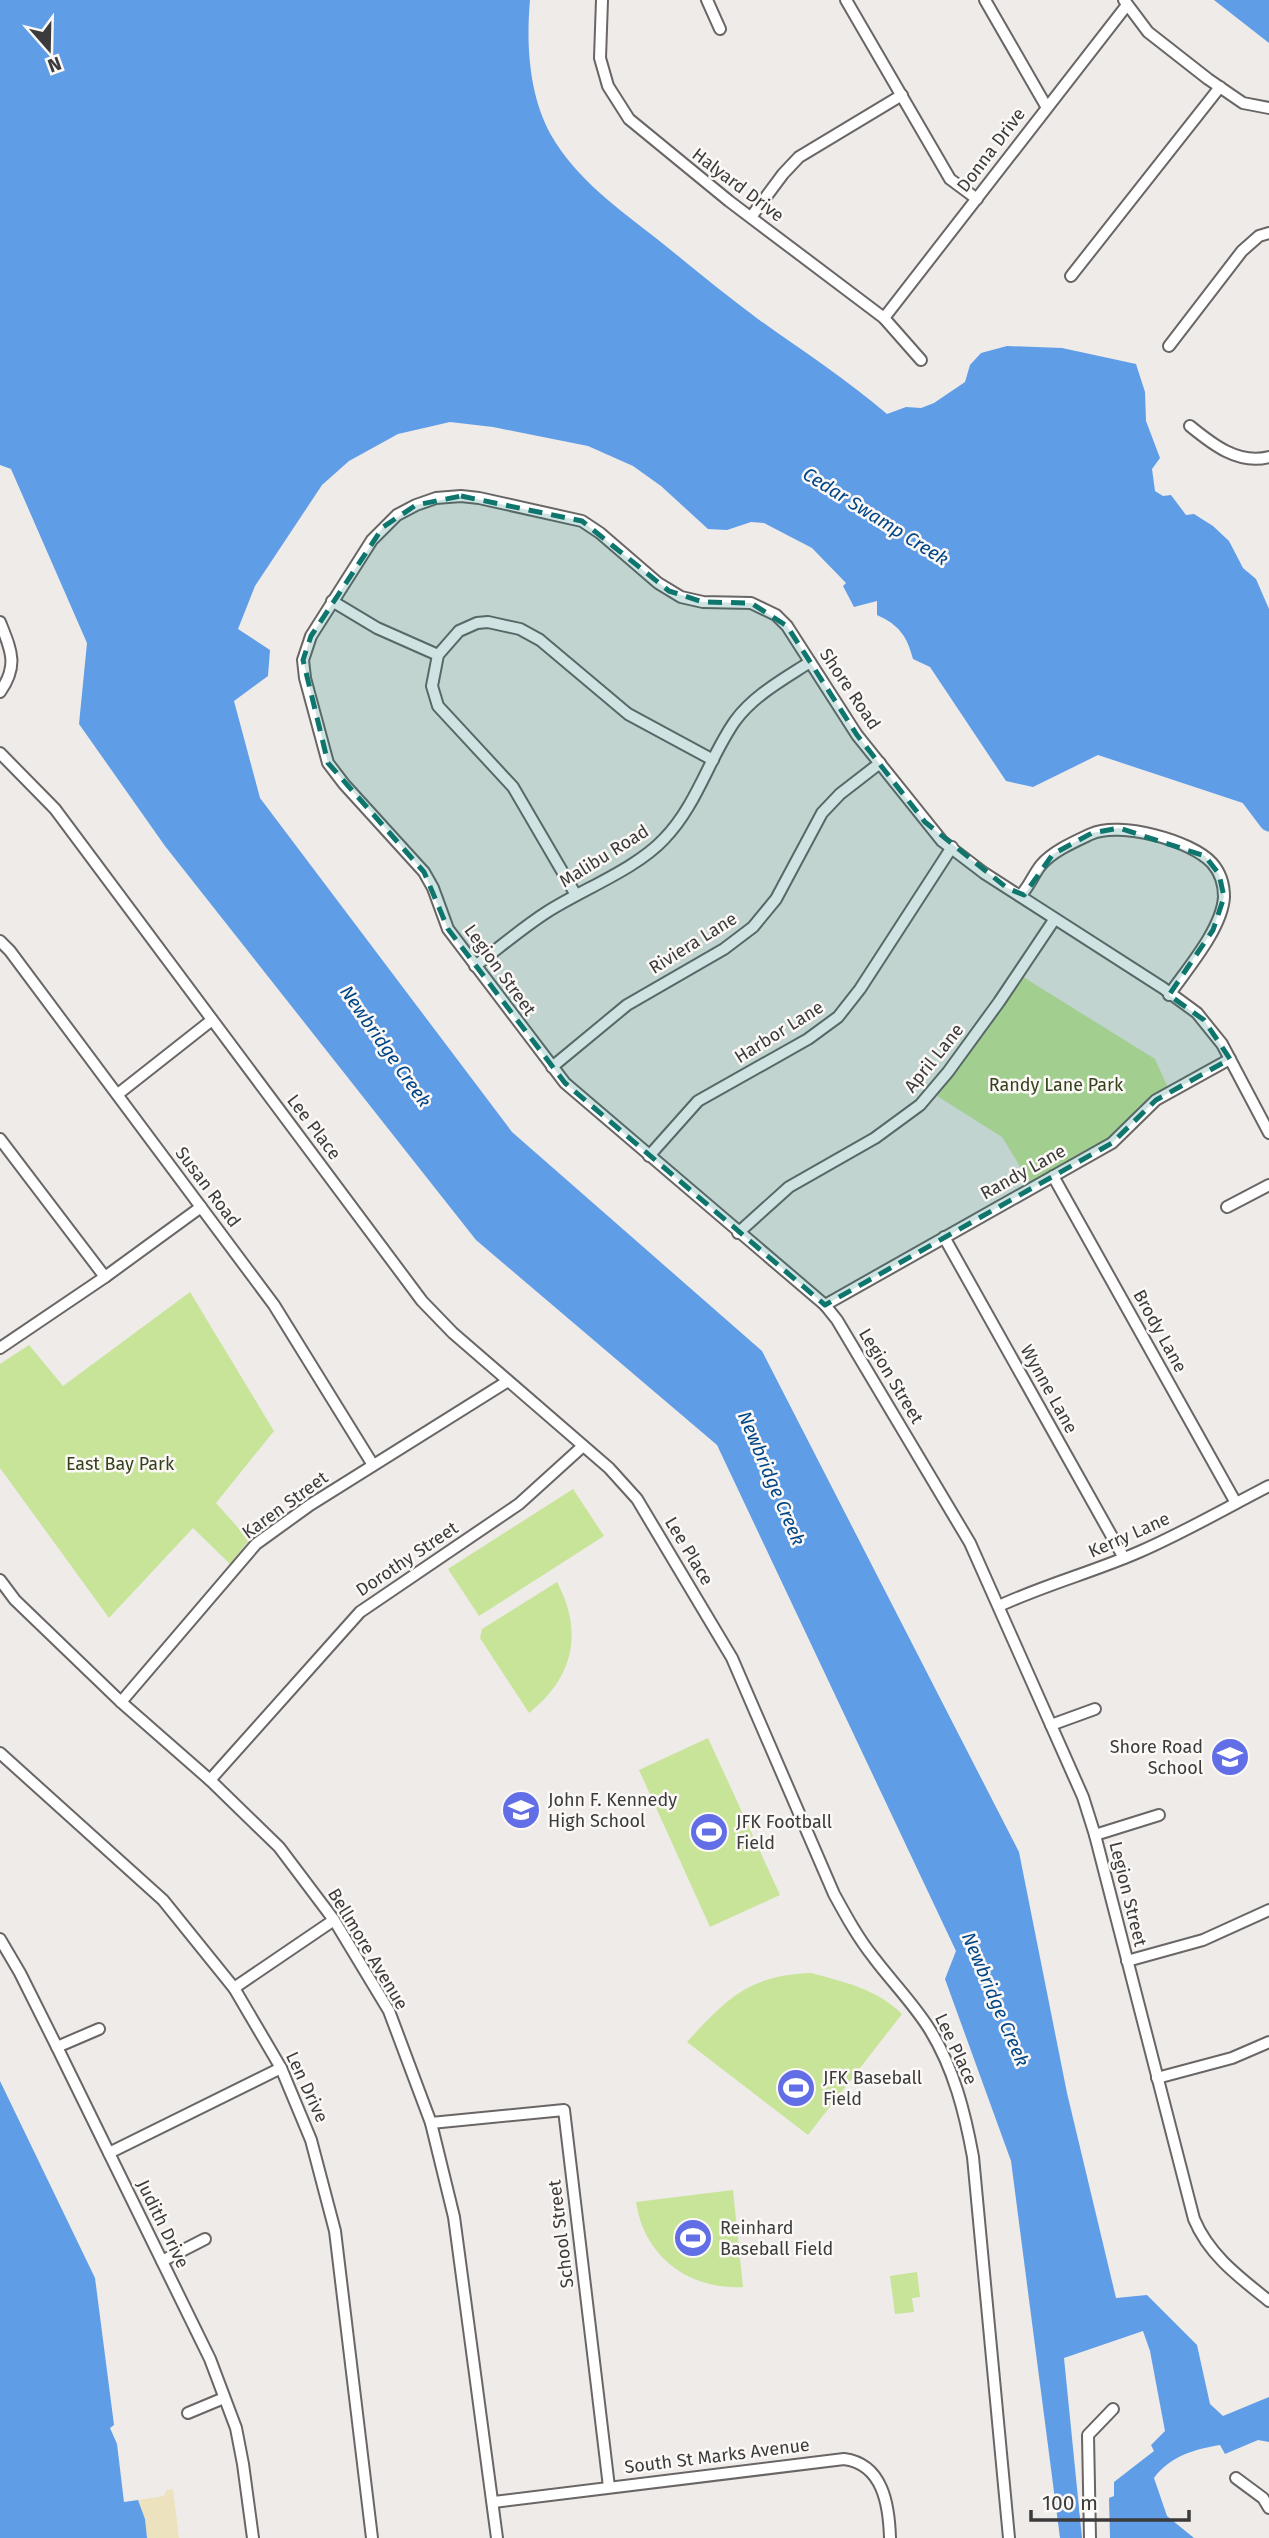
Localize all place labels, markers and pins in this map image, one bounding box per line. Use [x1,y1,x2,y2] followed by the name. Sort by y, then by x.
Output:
[1110,1736,1203,1779] place label: Shore Road School
[1209,1736,1251,1778] school or university icon: Shore Road School
[500,1789,542,1831] school or university icon: John F. Kennedy High School
[548,1789,677,1832] place label: John F. Kennedy High School
[688,1811,730,1853] sports icon: JFK Football Field
[736,1811,832,1854] place label: JFK Football Field
[775,2067,817,2109] sports icon: JFK Baseball Field
[823,2067,922,2110] place label: JFK Baseball Field
[672,2217,714,2259] sports icon: Reinhard Baseball Field
[720,2217,833,2260] place label: Reinhard Baseball Field

